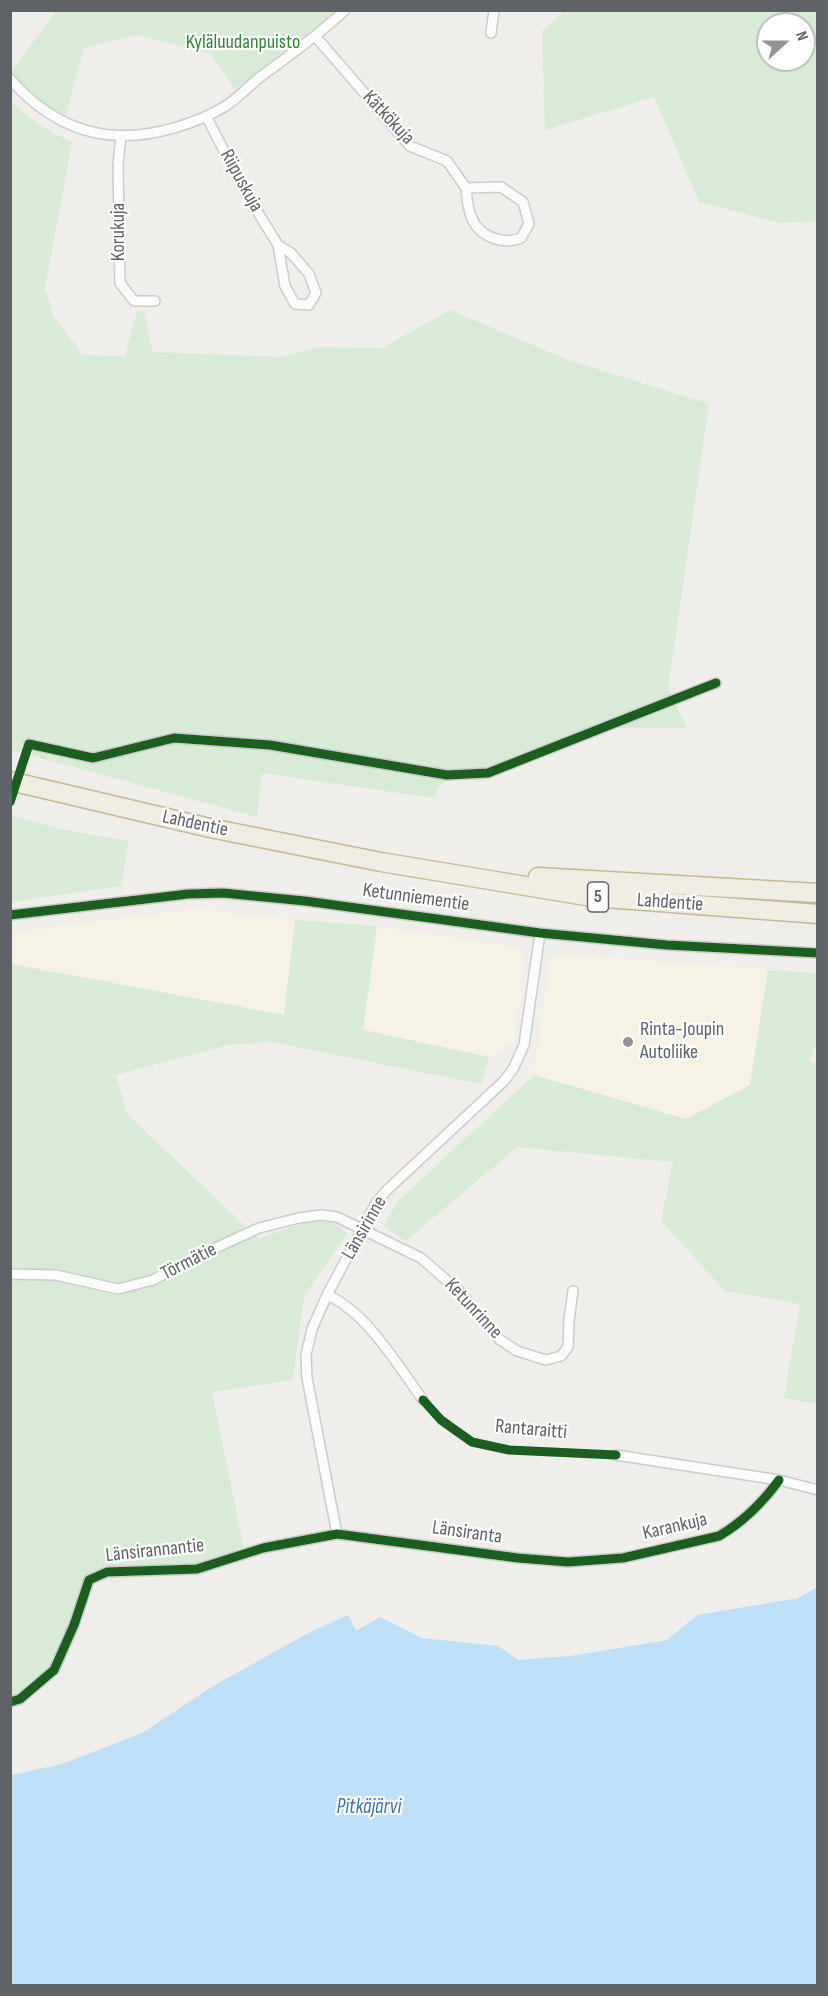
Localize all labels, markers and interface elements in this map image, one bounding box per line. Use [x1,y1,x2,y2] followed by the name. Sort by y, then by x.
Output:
[756,12,816,72] north arrow
[791,29,812,43] text: N
[186,31,300,55] park label: Kyläluudanpuisto
[357,86,419,150] street label: Kätkökuja
[214,146,268,216] street label: Riipuskuja
[107,203,131,261] street label: Korukuja
[160,805,230,843] street label: Lahdentie
[361,879,471,917] street label: Ketunniementie
[588,882,608,912] road number: 5
[636,889,704,917] street label: Lahdentie
[640,1018,724,1065] place label: Rinta-Joupin Autoliike
[621,1035,635,1049] marker: Rinta-Joupin Autoliike
[337,1192,393,1264] street label: Länsirinne
[157,1238,221,1286] street label: Törmätie
[439,1274,507,1344] street label: Ketunrinne
[494,1415,568,1445] street label: Rantaraitti
[640,1508,710,1546] street label: Karankuja
[431,1516,503,1550] street label: Länsiranta
[104,1534,206,1568] street label: Länsirannantie
[337,1795,401,1821] water label: Pitkäjärvi

